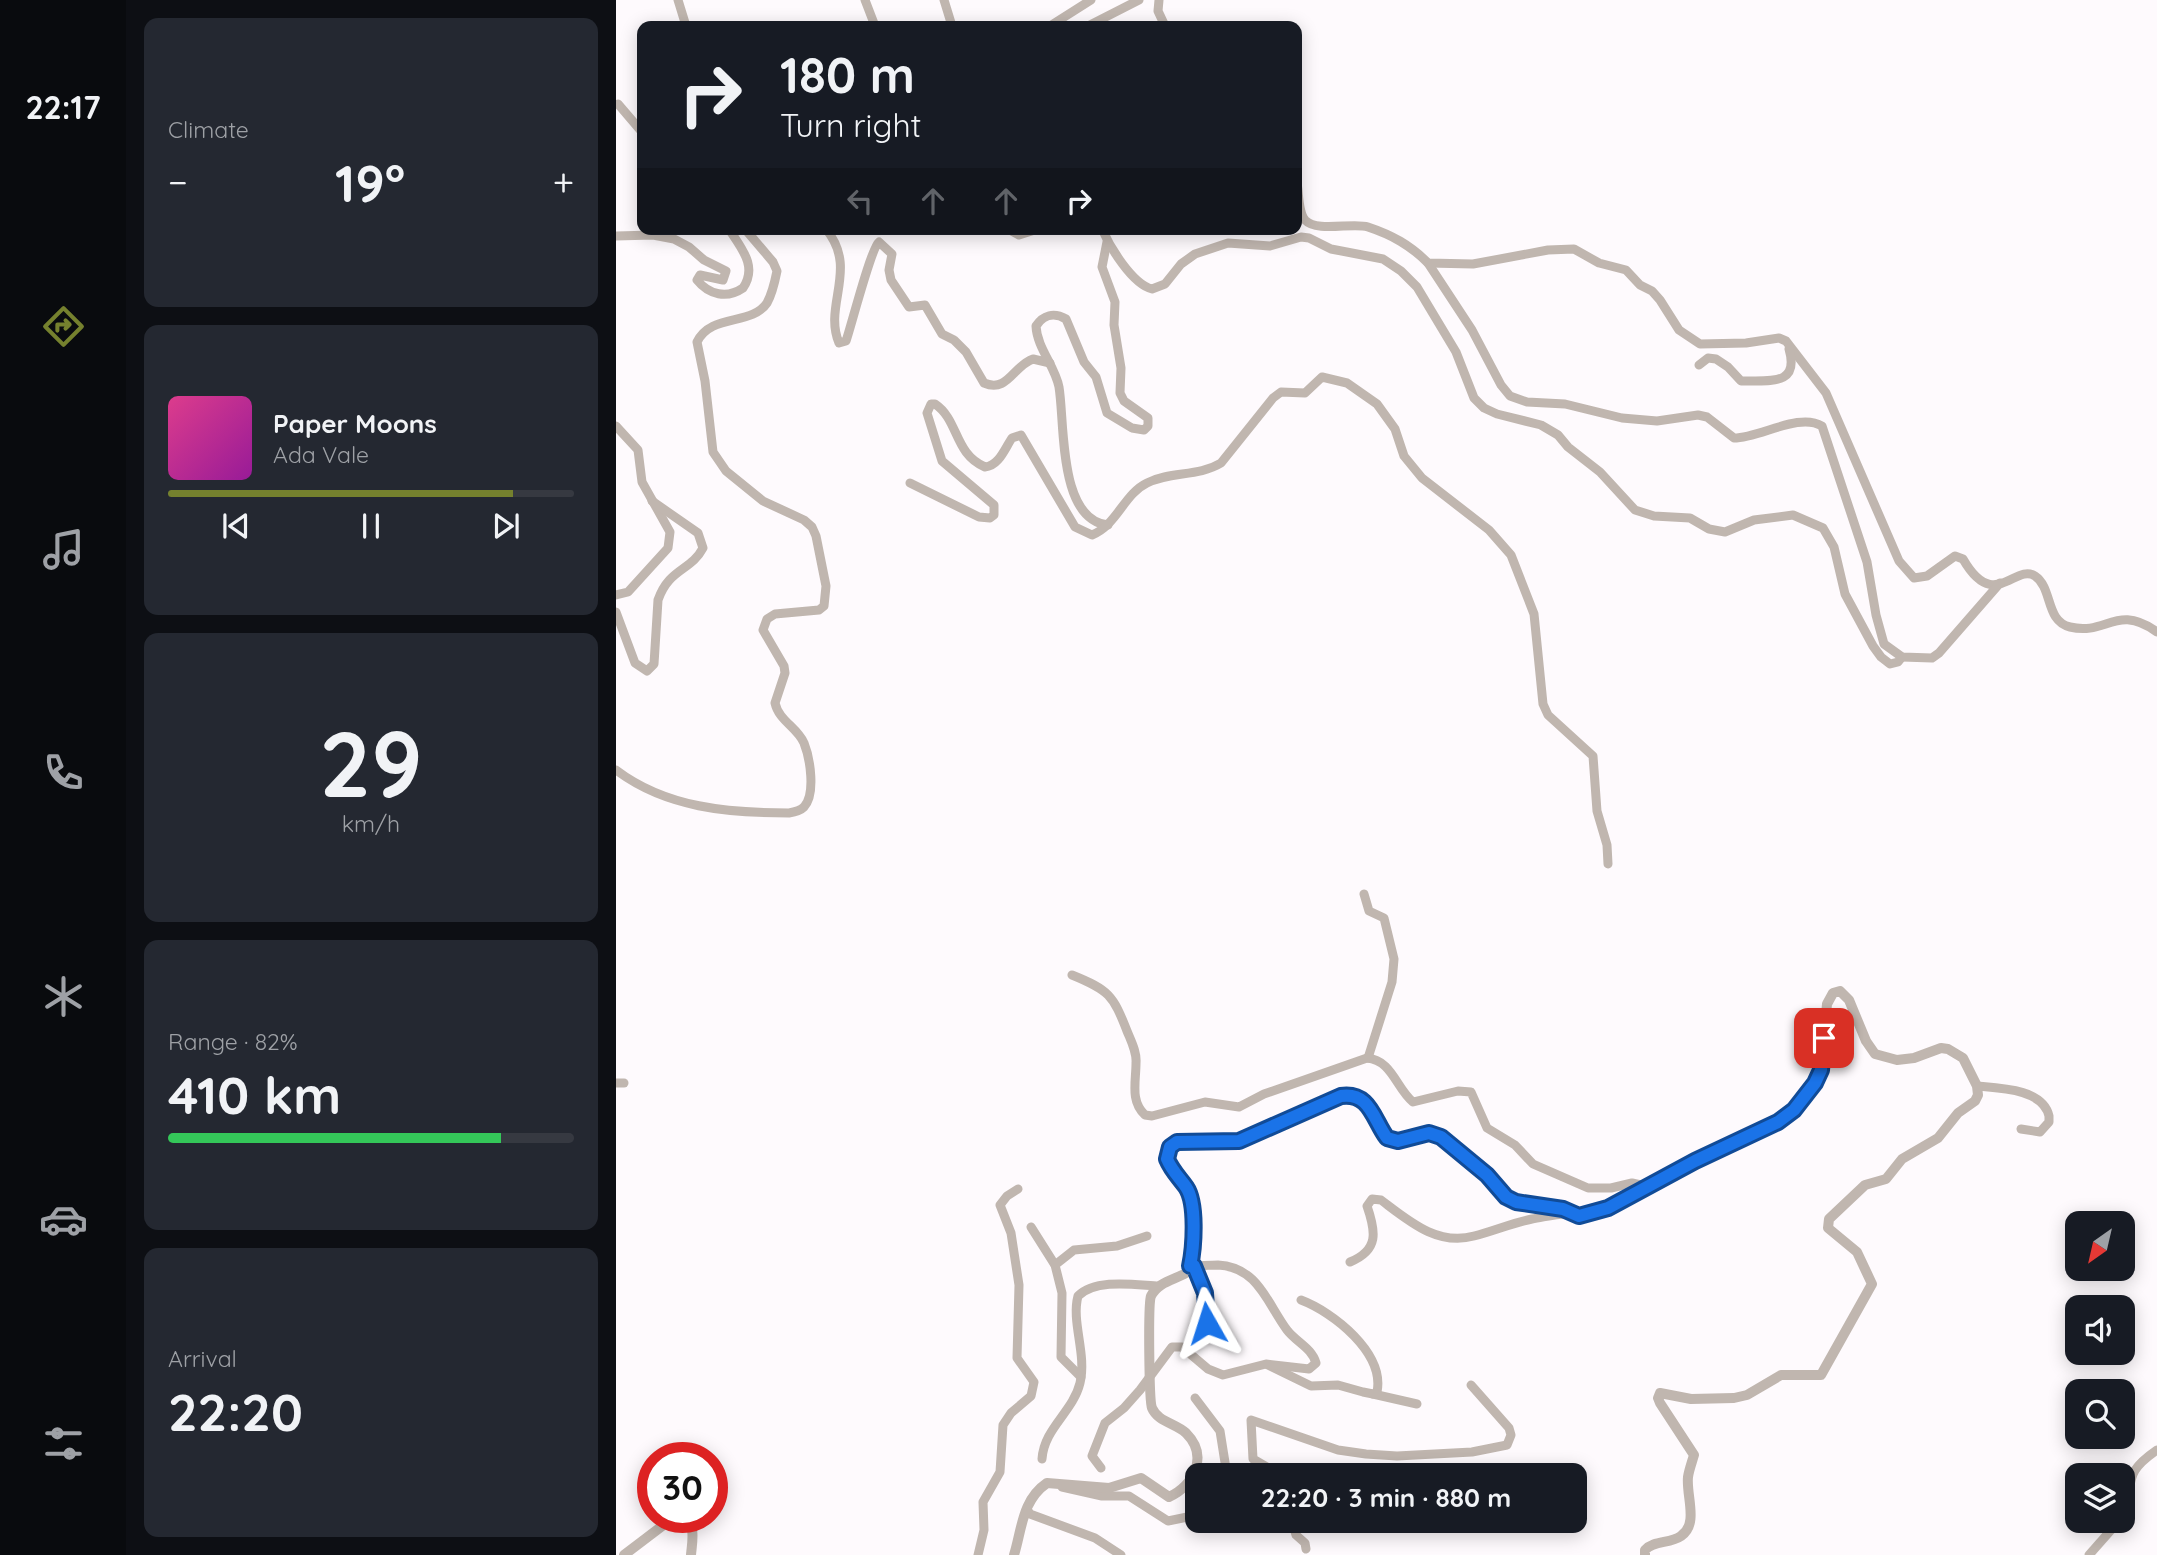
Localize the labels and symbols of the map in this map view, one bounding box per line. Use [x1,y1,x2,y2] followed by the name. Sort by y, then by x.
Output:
[1794,1008,1854,1068] pin
[2065,1211,2135,1281] north arrow
[1170,1286,1244,1360] position arrow
[637,1442,728,1533] speed limit sign: 30

